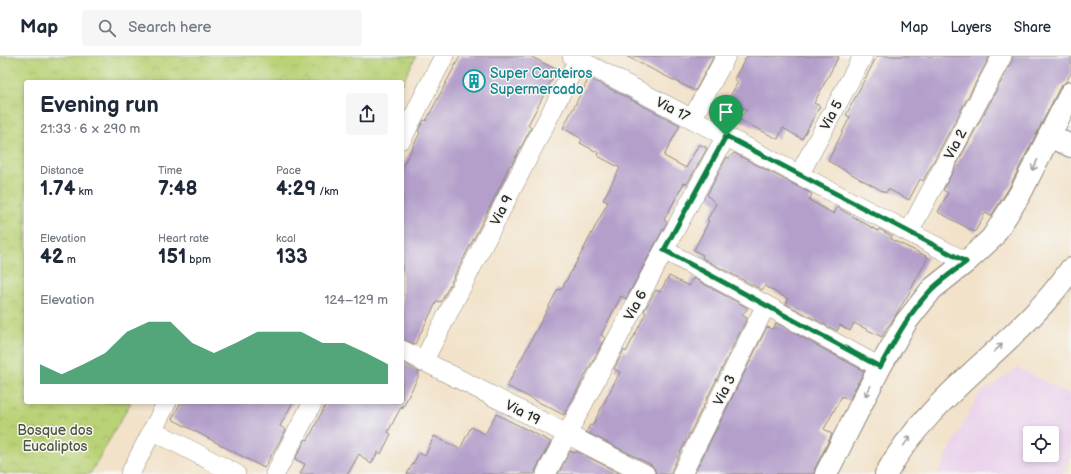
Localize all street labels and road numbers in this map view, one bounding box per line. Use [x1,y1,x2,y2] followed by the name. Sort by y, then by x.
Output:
[653,94,693,125] street label: Via 17
[817,97,846,133] street label: Via 5
[940,126,971,162] street label: Via 2
[487,192,516,228] street label: Via 9
[620,287,651,323] street label: Via 6
[710,372,739,408] street label: Via 3
[502,396,543,428] street label: Via 19

